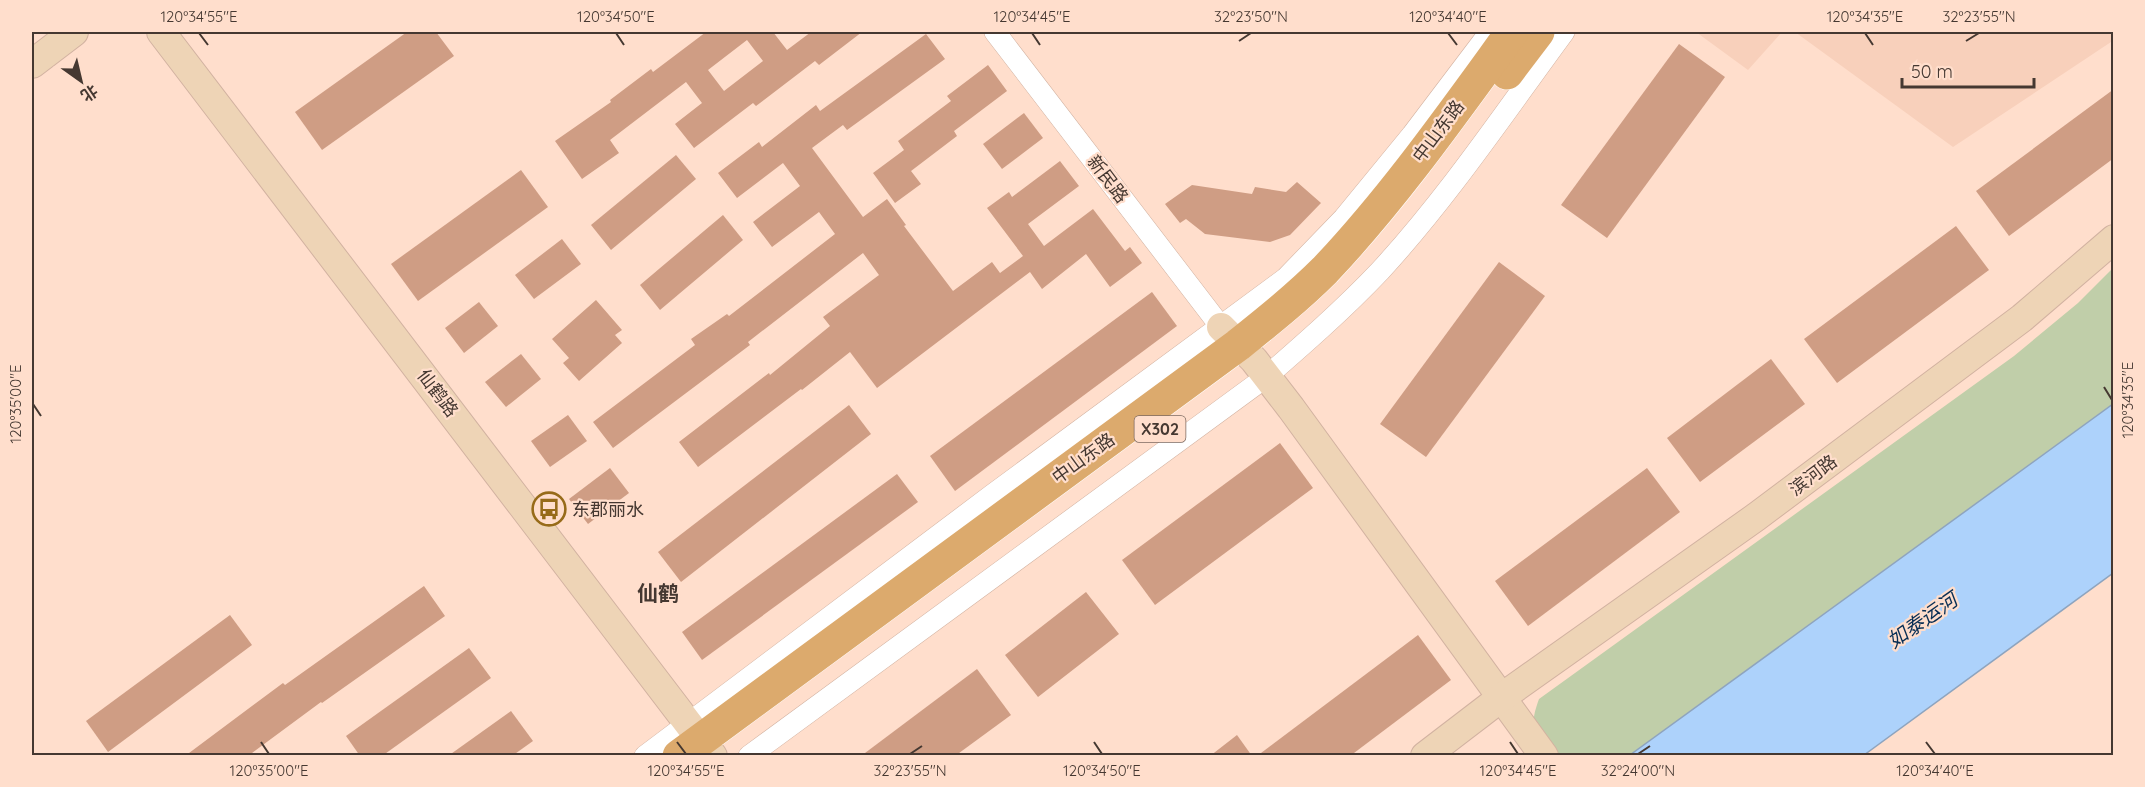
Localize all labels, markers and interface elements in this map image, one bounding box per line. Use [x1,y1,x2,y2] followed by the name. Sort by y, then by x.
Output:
[160,7,238,26] text: 120°34'55"E
[577,7,655,26] text: 120°34'50"E
[994,7,1070,26] text: 120°34'45"E
[1214,7,1288,26] text: 32°23'50"N
[1409,7,1487,26] text: 120°34'40"E
[1827,7,1903,26] text: 120°34'35"E
[1942,7,2016,26] text: 32°23'55"N
[51,51,111,111] north arrow
[1902,51,2034,89] scale bar
[1911,60,1953,83] text: 50 m
[77,81,102,106] text: 北
[1407,95,1469,167] street label: 中山东路
[1083,151,1133,207] street label: 新民路
[2118,362,2137,438] text: 120°34'35"E
[6,365,25,443] text: 120°35'00"E
[413,365,463,421] street label: 仙鹤路
[1134,416,1186,442] road number: X302
[1047,428,1119,488] street label: 中山东路
[1785,450,1841,500] street label: 滨河路
[531,491,567,527] bus stop icon: 东郡丽水
[572,498,644,521] place label: 东郡丽水
[637,580,679,606] district label: 仙鹤
[1882,585,1965,653] water label: 如泰运河
[230,761,308,780] text: 120°35'00"E
[647,761,725,780] text: 120°34'55"E
[873,761,947,780] text: 32°23'55"N
[1063,761,1141,780] text: 120°34'50"E
[1480,761,1556,780] text: 120°34'45"E
[1601,761,1675,780] text: 32°24'00"N
[1896,761,1974,780] text: 120°34'40"E

